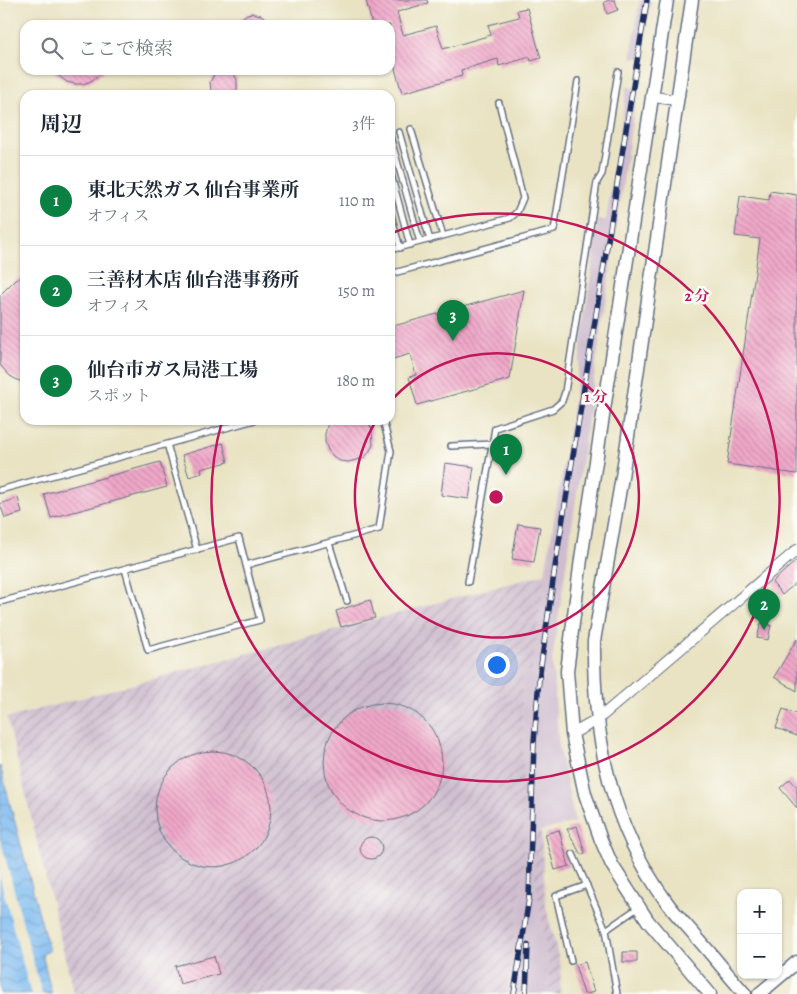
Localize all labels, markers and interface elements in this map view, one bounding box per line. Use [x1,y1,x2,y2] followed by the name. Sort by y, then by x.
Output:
[20,20,395,75] search box
[38,34,66,62] icon: search
[78,36,173,62] text: ここで検索
[40,110,82,138] text: 周辺
[352,113,375,135] text: 3件
[87,177,299,203] text: 東北天然ガス 仙台事業所
[53,190,59,212] text: 1
[339,190,375,212] text: 110 m
[87,205,149,227] text: オフィス
[87,267,299,293] text: 三善材木店 仙台港事務所
[52,280,60,302] text: 2
[338,280,375,302] text: 150 m
[685,286,709,306] text: 2 分
[87,295,149,317] text: オフィス
[437,300,469,341] pin: 3
[87,357,258,383] text: 仙台市ガス局港工場
[53,370,59,392] text: 3
[337,370,375,392] text: 180 m
[87,385,151,407] text: スポット
[585,387,607,407] text: 1 分
[490,434,522,475] pin: 1
[487,488,505,506] centre of rings
[748,589,780,630] pin: 2
[484,652,510,678] your location
[737,889,782,979] map controls
[737,889,782,934] button: +
[737,934,782,979] button: −

